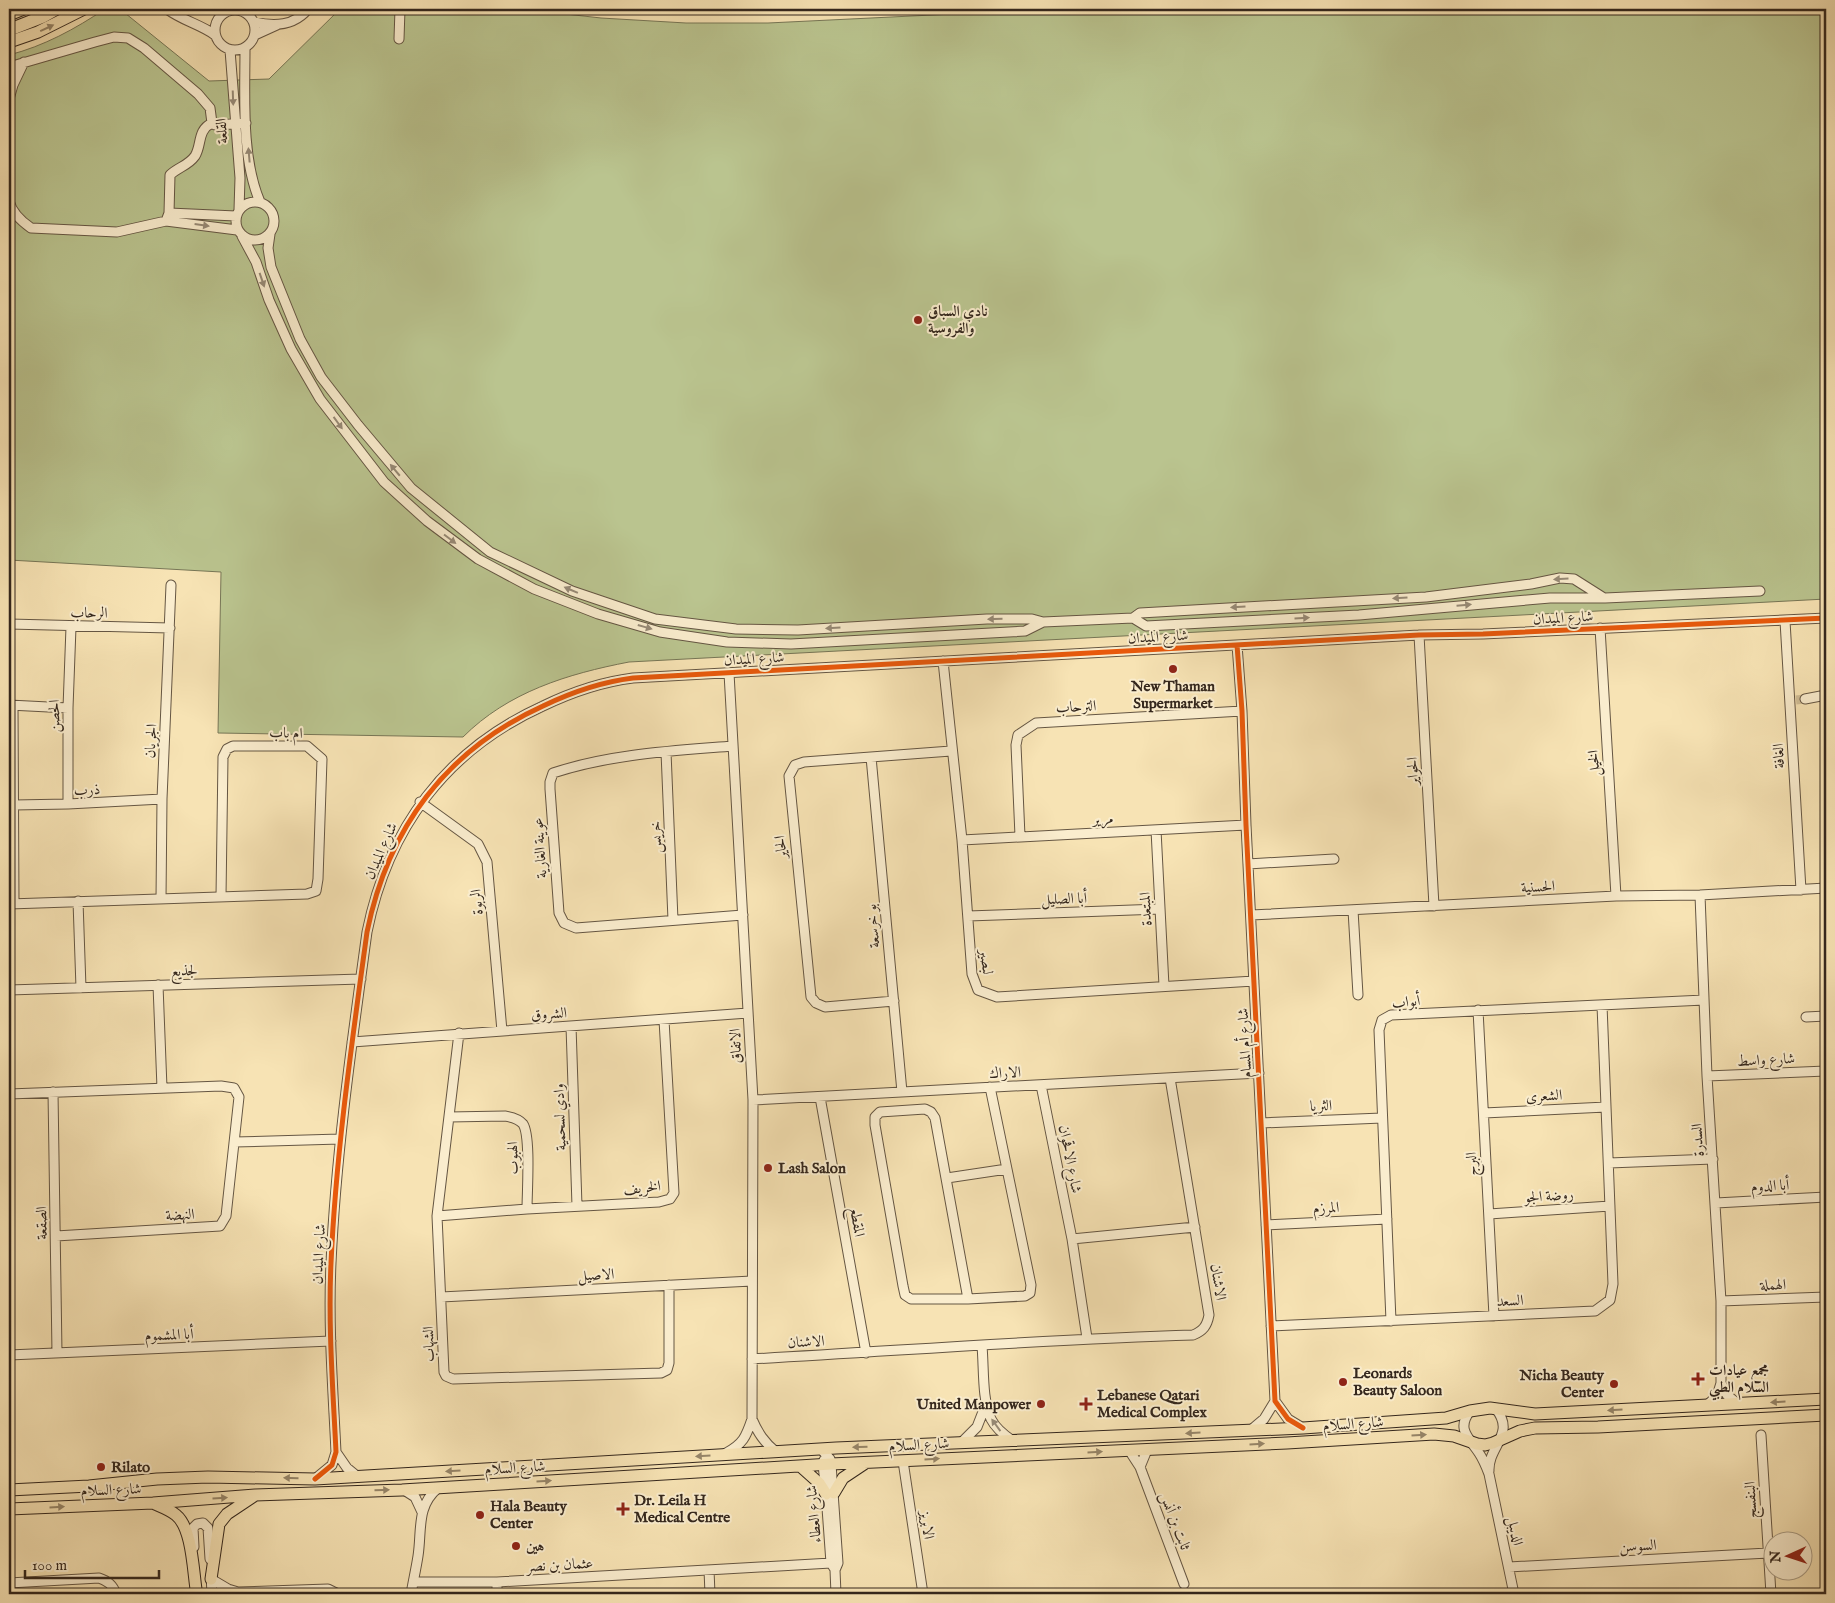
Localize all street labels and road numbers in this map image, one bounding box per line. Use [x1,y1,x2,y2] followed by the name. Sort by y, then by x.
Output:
[212,118,232,144] street label: القلعة
[70,603,108,623] street label: الرحاب
[1532,607,1594,632] street label: شارع الميدان
[1127,626,1189,651] street label: شارع الميدان
[723,648,785,673] street label: شارع الميدان
[1055,696,1097,718] street label: الترحاب
[45,700,64,732] street label: الحصن
[141,723,161,759] street label: الجريان
[269,723,303,746] street label: ام باب
[1769,743,1789,769] street label: الغافة
[1584,749,1605,777] street label: الخيل
[1403,756,1423,788] street label: الحواير
[73,780,101,800] street label: ذرب
[1090,809,1114,830] street label: مرير
[528,817,552,879] street label: عوينة الغارية
[360,820,405,884] street label: شارع الميدان
[646,821,666,853] street label: خريس
[770,834,792,862] street label: الحاير
[1520,877,1556,897] street label: الحسنية
[1041,887,1088,910] street label: أبا الصليل
[466,888,488,916] street label: الربوة
[1136,892,1156,926] street label: المبتعدة
[862,903,884,949] street label: بو خرسعة
[975,946,997,976] street label: لبصير
[170,961,198,985] street label: لجذيع
[1390,989,1422,1013] street label: أبواب
[530,1003,568,1025] street label: الشروق
[1232,1007,1259,1079] street label: شارع أم المسام
[726,1028,746,1064] street label: الاتفاق
[1736,1049,1796,1074] street label: شارع واسط
[989,1063,1021,1083] street label: الاراك
[549,1083,573,1151] street label: وادي لسحمية
[1525,1086,1563,1106] street label: الشعرى
[1310,1096,1332,1116] street label: الثريا
[1051,1123,1086,1195] street label: شارع الاقحوان
[1687,1123,1709,1157] street label: السدرة
[503,1141,523,1175] street label: الهبوب
[1462,1151,1485,1176] street label: البرج
[1750,1173,1790,1199] street label: أبا الدوم
[622,1177,662,1199] street label: الخريف
[1522,1185,1574,1207] street label: روضة الجو
[1312,1198,1340,1221] street label: المرزم
[165,1205,195,1225] street label: النهضة
[32,1206,52,1240] street label: الصقعة
[841,1206,869,1239] street label: المقطع
[308,1223,333,1285] street label: شارع الميدان
[1206,1262,1230,1302] street label: الاشنان
[577,1265,615,1286] street label: الاصيل
[1759,1275,1786,1295] street label: الهملة
[1496,1291,1524,1311] street label: السعد
[144,1323,194,1348] street label: أبا المشموم
[419,1326,439,1362] street label: الشهاب
[787,1332,825,1352] street label: الاشنان
[1322,1412,1384,1439] street label: شارع السلام
[888,1434,950,1459] street label: شارع السلام
[484,1457,546,1482] street label: شارع السلام
[80,1479,142,1504] street label: شارع السلام
[1741,1481,1765,1519] street label: البنفسج
[802,1484,829,1544] street label: شارع العطاء
[1155,1489,1197,1553] street label: ثابت بن أنس
[915,1508,938,1540] street label: الابريز
[1502,1515,1527,1548] street label: الديبل
[1619,1536,1657,1556] street label: السوسن
[524,1554,594,1576] street label: عثمان بن نصر

